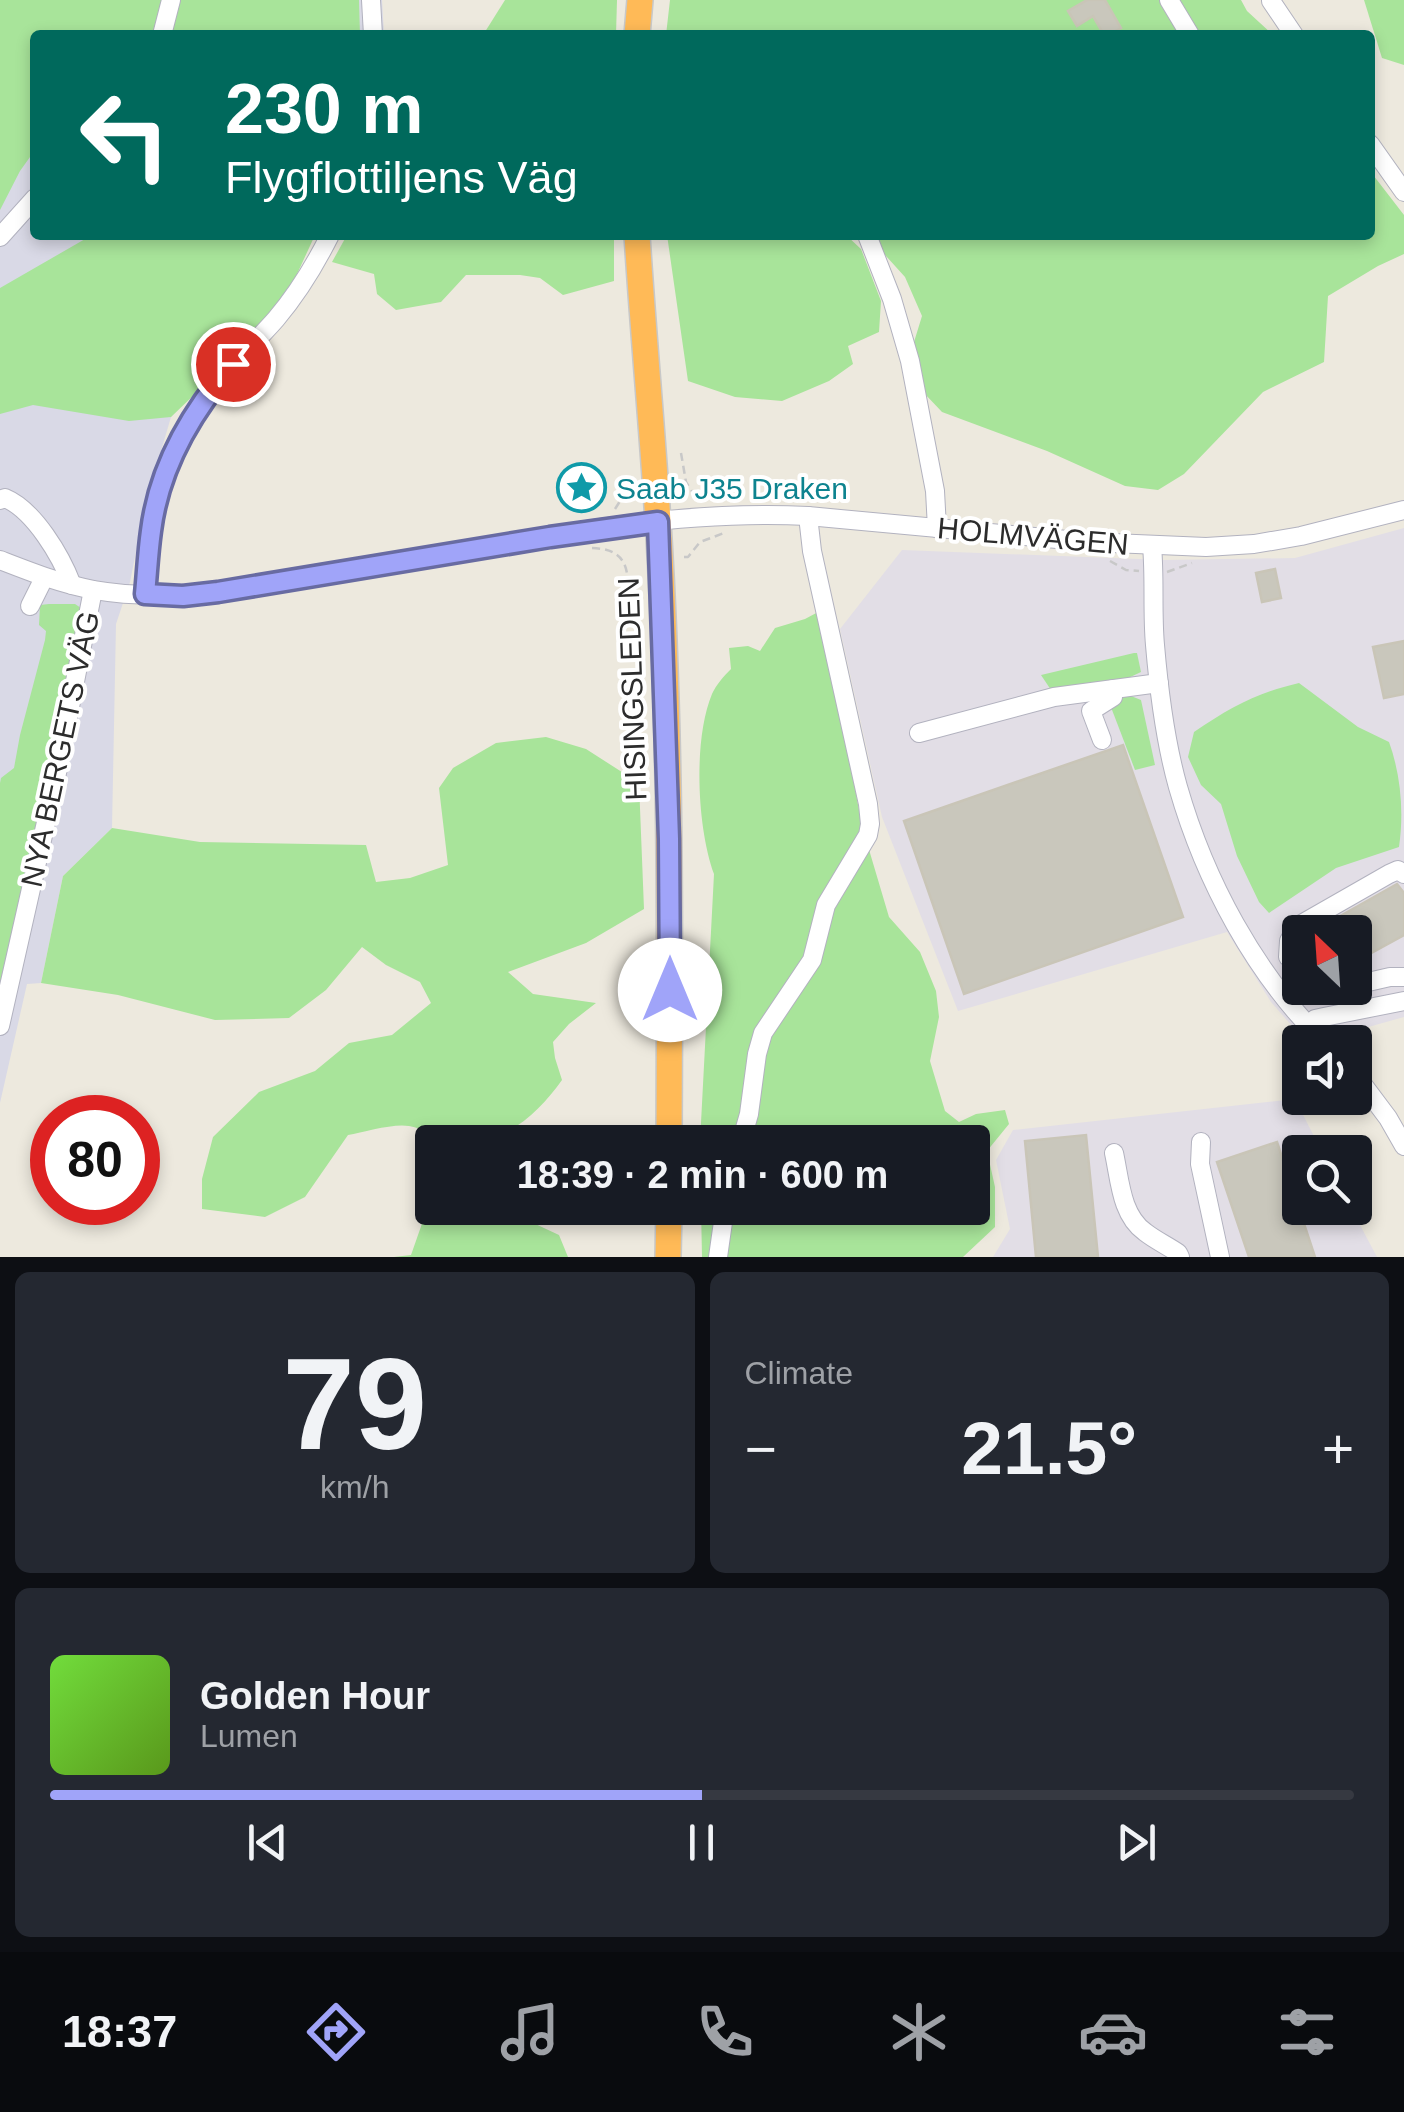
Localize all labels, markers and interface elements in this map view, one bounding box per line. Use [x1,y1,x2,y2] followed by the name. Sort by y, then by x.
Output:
[60,70,190,200] icon: left
[225,70,423,148] text: 230 m
[225,152,578,203] text: Flygflottiljens Väg
[191,322,276,407] pin
[206,337,261,392] icon: arrive
[555,462,607,514] place icon: Saab J35 Draken
[616,472,848,505] place label: Saab J35 Draken
[936,511,1130,561] street label: HOLMVÄGEN
[612,577,652,801] street label: HISINGSLEDEN
[15,608,105,890] street label: NYA BERGETS VÄG
[1282,915,1372,1005] north arrow
[1282,915,1372,1225] map controls
[618,938,722,1042] position arrow
[1282,1025,1372,1115] button: sound
[30,1095,160,1225] speed limit sign: 80
[1282,1135,1372,1225] button: search
[517,1154,888,1196] text: 18:39 · 2 min · 600 m
[282,1331,427,1477] text: 79
[745,1355,853,1391] text: Climate
[961,1406,1137,1490] text: 21.5°
[745,1418,777,1480] text: −
[1322,1418,1354,1480] text: +
[320,1469,389,1505] text: km/h
[200,1675,430,1717] text: Golden Hour
[200,1718,298,1754] text: Lumen
[240,1815,295,1870] icon: previous
[674,1815,729,1870] icon: pause
[1109,1815,1164,1870] icon: next
[301,1997,371,2067] icon: directions
[495,1997,565,2067] icon: music
[690,1997,760,2067] icon: phone
[884,1997,954,2067] icon: climate
[1078,1997,1148,2067] icon: car
[1272,1997,1342,2067] icon: filters
[62,2006,177,2057] text: 18:37

